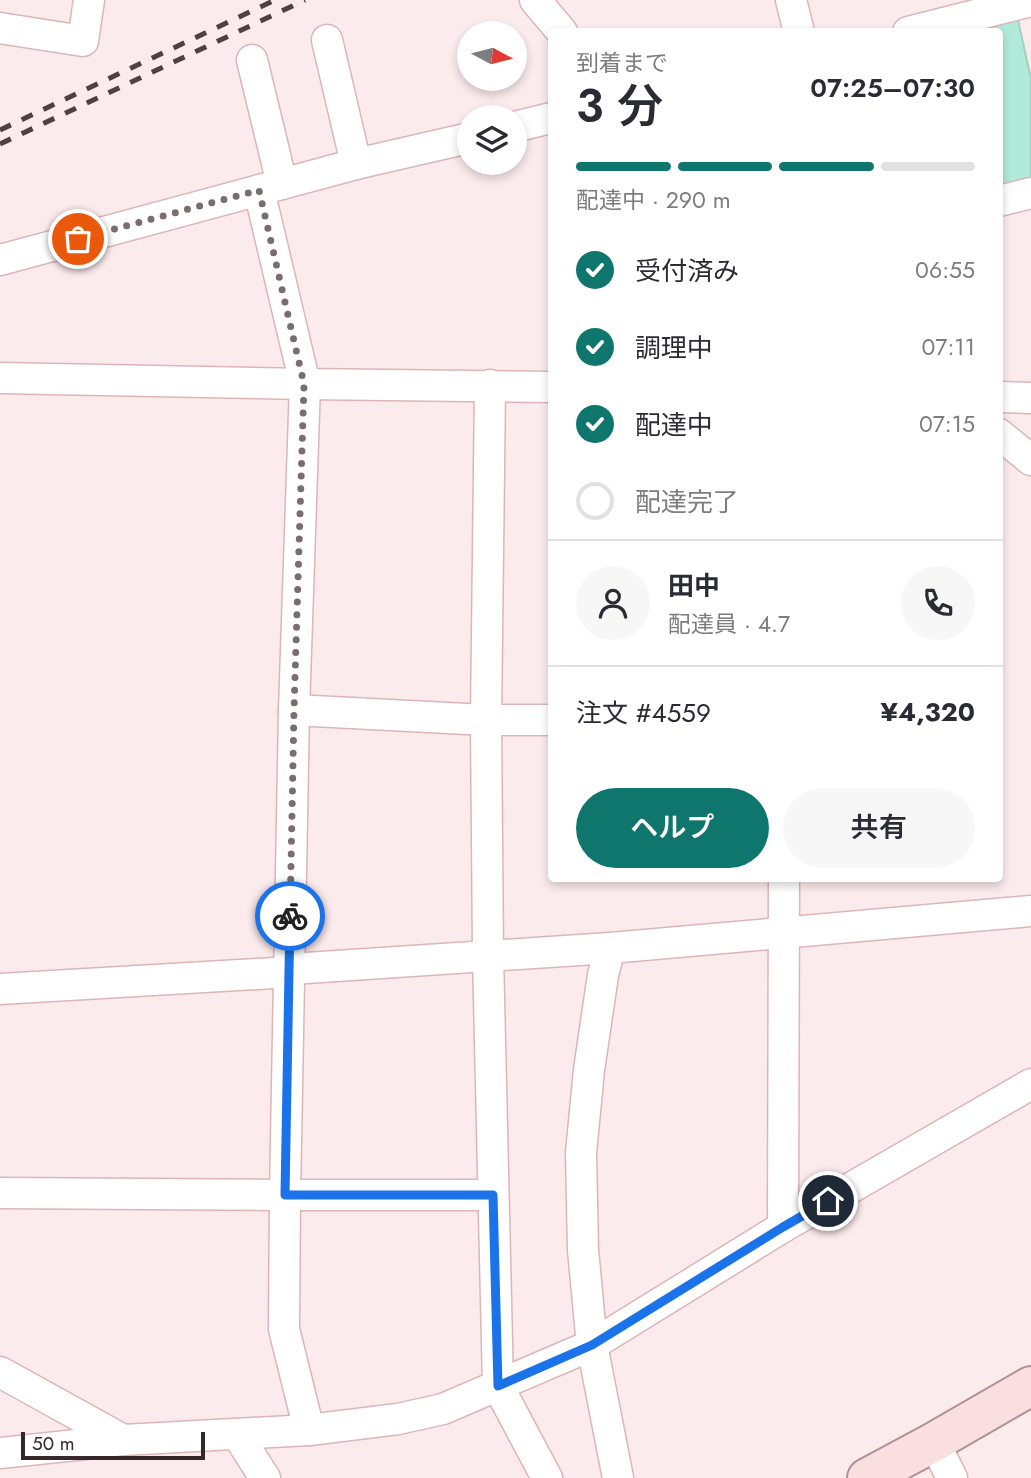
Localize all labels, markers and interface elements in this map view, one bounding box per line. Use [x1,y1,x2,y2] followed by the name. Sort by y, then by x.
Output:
[457,21,527,91] north arrow
[457,21,527,175] map controls
[576,46,668,80] text: 到着まで
[810,69,975,107] text: 07:25–07:30
[576,73,663,139] text: 3 分
[457,105,527,175] button: layers
[576,183,731,217] text: 配達中 · 290 m
[48,209,108,269] pin
[59,220,97,258] icon: bag
[576,251,614,289] icon: check
[635,252,739,290] text: 受付済み
[915,253,975,287] text: 06:55
[576,328,614,366] icon: check
[635,329,713,367] text: 調理中
[922,330,975,364] text: 07:11
[576,405,614,443] icon: check
[635,406,713,444] text: 配達中
[919,407,975,441] text: 07:15
[635,483,739,521] text: 配達完了
[576,566,650,640] button: person
[901,566,975,640] button: phone
[668,567,720,605] text: 田中
[668,607,790,641] text: 配達員 · 4.7
[881,693,975,731] text: ¥4,320
[576,694,711,732] text: 注文 #4559
[576,788,769,868] button: ヘルプ
[783,788,975,868] button: 共有
[255,881,325,951] courier
[271,897,309,935] icon: bike
[798,1171,858,1231] pin
[809,1182,847,1220] icon: home
[21,1429,205,1461] scale bar
[32,1430,75,1457] text: 50 m

